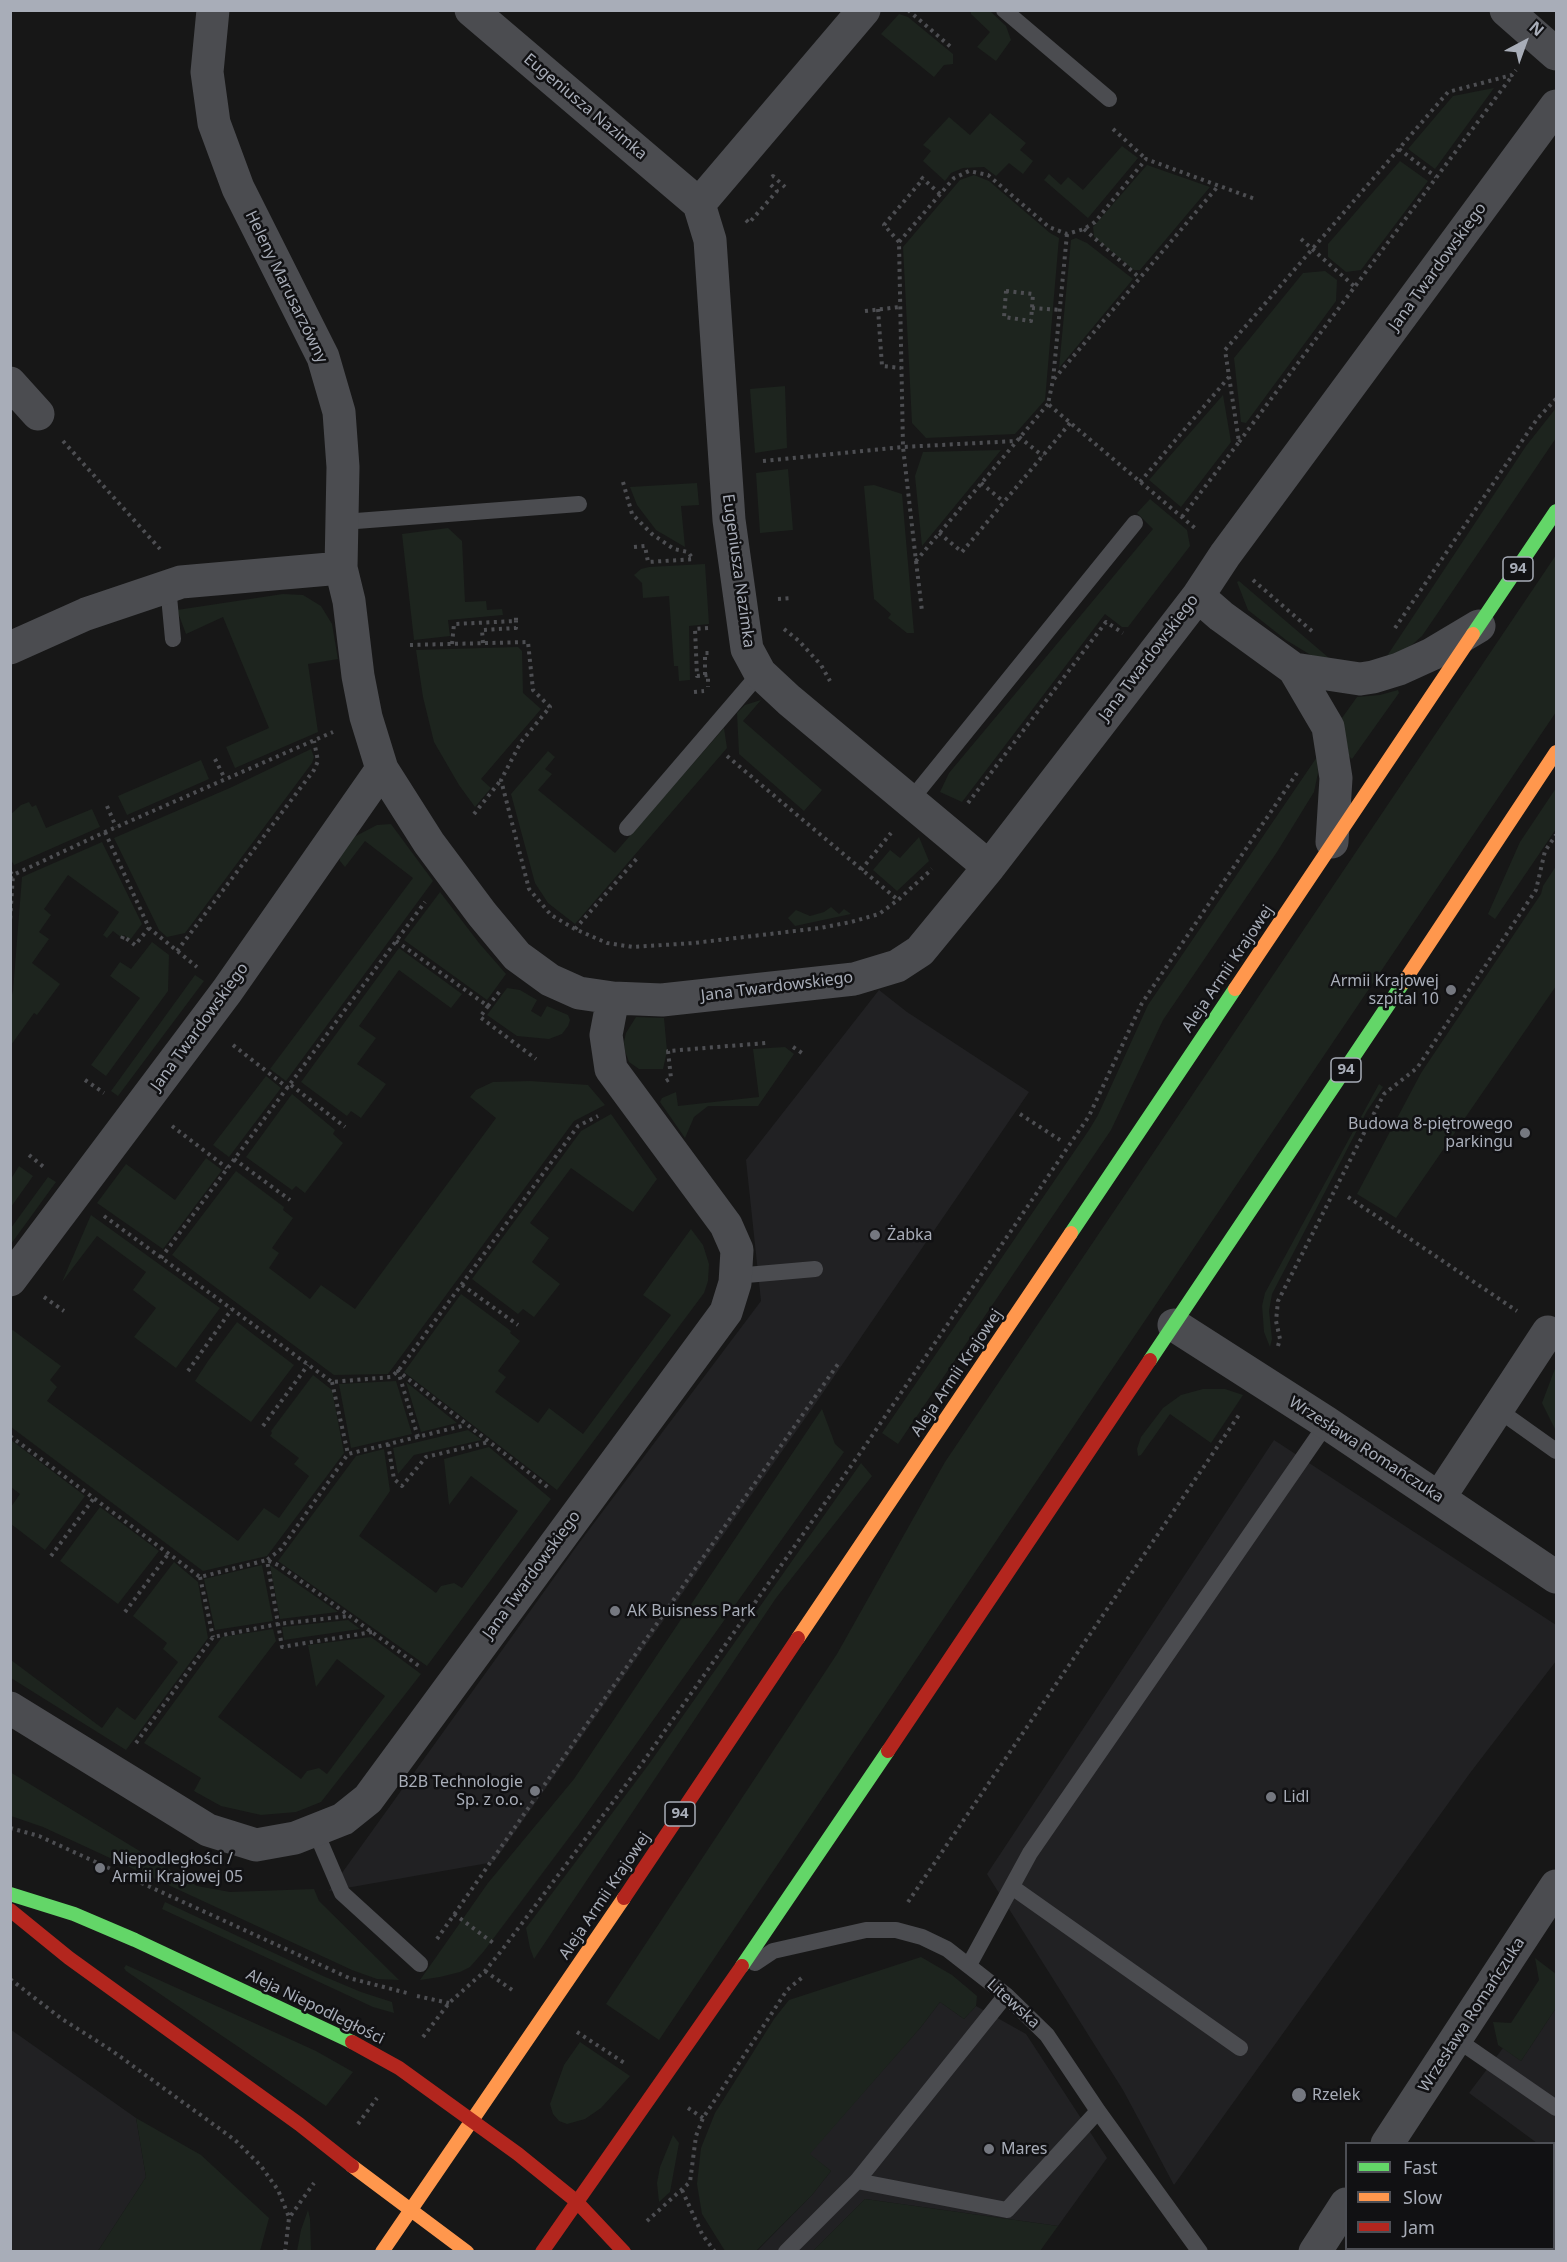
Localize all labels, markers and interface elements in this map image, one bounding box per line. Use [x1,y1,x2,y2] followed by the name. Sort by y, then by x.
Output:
[1495,12,1555,72] north arrow
[1525,16,1549,41] text: N
[519,50,651,164] street label: Eugeniusza Nazimka
[1385,199,1491,335] street label: Jana Twardowskiego
[241,208,331,366] street label: Heleny Marusarzówny
[718,493,758,649] street label: Eugeniusza Nazimka
[1503,557,1533,581] road number: 94
[1095,591,1203,725] street label: Jana Twardowskiego
[1178,902,1278,1036] street label: Aleja Armii Krajowej
[147,959,253,1095] street label: Jana Twardowskiego
[700,968,854,1006] street label: Jana Twardowskiego
[1330,971,1439,1009] place label: Armii Krajowej szpital 10
[1444,983,1458,997] marker: Armii Krajowej szpital 10
[1331,1058,1361,1082] road number: 94
[1348,1114,1513,1152] place label: Budowa 8-piętrowego parkingu
[1518,1126,1532,1140] marker: Budowa 8-piętrowego parkingu
[887,1225,932,1245] place label: Żabka
[868,1228,882,1242] marker: Żabka
[907,1306,1007,1440] street label: Aleja Armii Krajowej
[1285,1393,1447,1507] street label: Wrzesława Romańczuka
[479,1507,585,1643] street label: Jana Twardowskiego
[627,1601,756,1621] place label: AK Buisness Park
[608,1604,622,1618] marker: AK Buisness Park
[398,1772,523,1810] place label: B2B Technologie Sp. z o.o.
[528,1784,542,1798] marker: B2B Technologie Sp. z o.o.
[1283,1787,1309,1807] place label: Lidl
[1264,1790,1278,1804] marker: Lidl
[665,1802,695,1826] road number: 94
[555,1829,655,1963] street label: Aleja Armii Krajowej
[112,1849,243,1887] place label: Niepodległości / Armii Krajowej 05
[93,1861,107,1875] marker: Niepodległości / Armii Krajowej 05
[1415,1934,1529,2096] street label: Wrzesława Romańczuka
[243,1965,387,2049] street label: Aleja Niepodległości
[983,1975,1043,2033] street label: Litewska
[1312,2085,1360,2105] place label: Rzelek
[1290,2086,1308,2104] marker: Rzelek
[1001,2139,1047,2159] place label: Mares
[982,2142,996,2156] marker: Mares
[1345,2142,1555,2250] legend
[1403,2155,1438,2179] text: Fast
[1403,2185,1442,2209] text: Slow
[1403,2215,1435,2239] text: Jam

